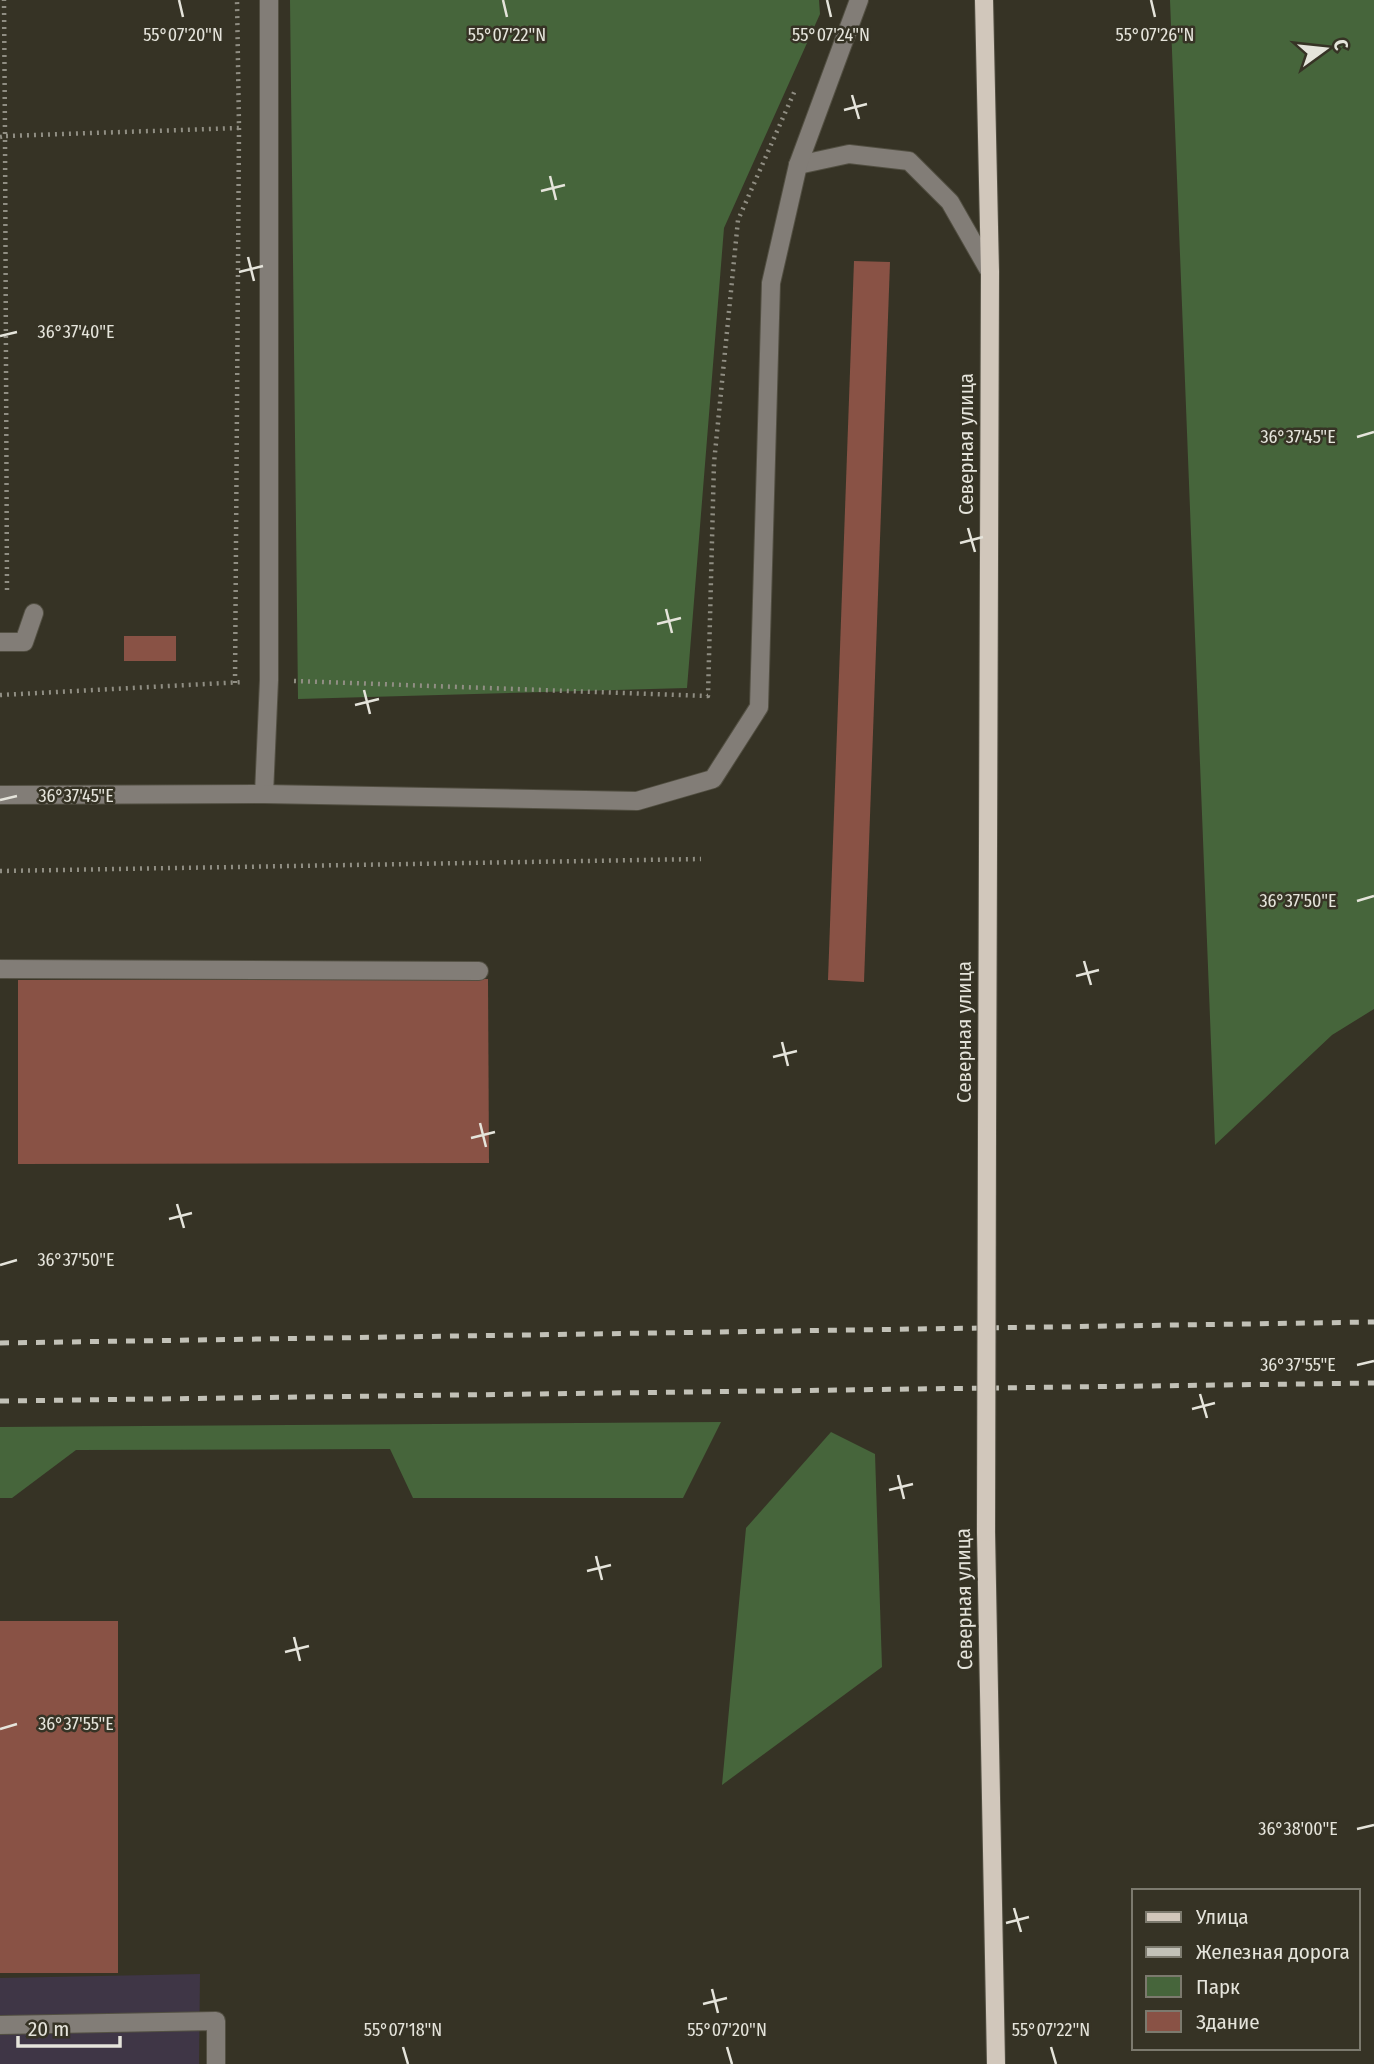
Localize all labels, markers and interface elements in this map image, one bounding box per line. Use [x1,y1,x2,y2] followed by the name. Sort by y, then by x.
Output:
[1290,14,1360,84] north arrow
[143,24,223,46] text: 55°07'20"N
[468,24,546,46] text: 55°07'22"N
[792,24,870,46] text: 55°07'24"N
[1115,24,1195,46] text: 55°07'26"N
[1329,37,1353,53] text: С
[38,321,114,343] text: 36°37'40"E
[953,373,979,515] street label: Северная улица
[1260,426,1336,448] text: 36°37'45"E
[38,785,114,807] text: 36°37'45"E
[1259,890,1337,912] text: 36°37'50"E
[951,961,977,1103] street label: Северная улица
[37,1249,115,1271] text: 36°37'50"E
[1260,1354,1336,1376] text: 36°37'55"E
[950,1528,978,1670] street label: Северная улица
[38,1713,114,1735] text: 36°37'55"E
[1258,1818,1338,1840] text: 36°38'00"E
[1132,1889,1360,2050] legend
[1195,1904,1249,1930] text: Улица
[1196,1939,1350,1965] text: Железная дорога
[1196,1974,1240,2000] text: Парк
[18,2004,119,2048] scale bar
[1196,2009,1260,2035] text: Здание
[28,2016,69,2042] text: 20 m
[364,2019,442,2041] text: 55°07'18"N
[687,2019,767,2041] text: 55°07'20"N
[1012,2019,1090,2041] text: 55°07'22"N

